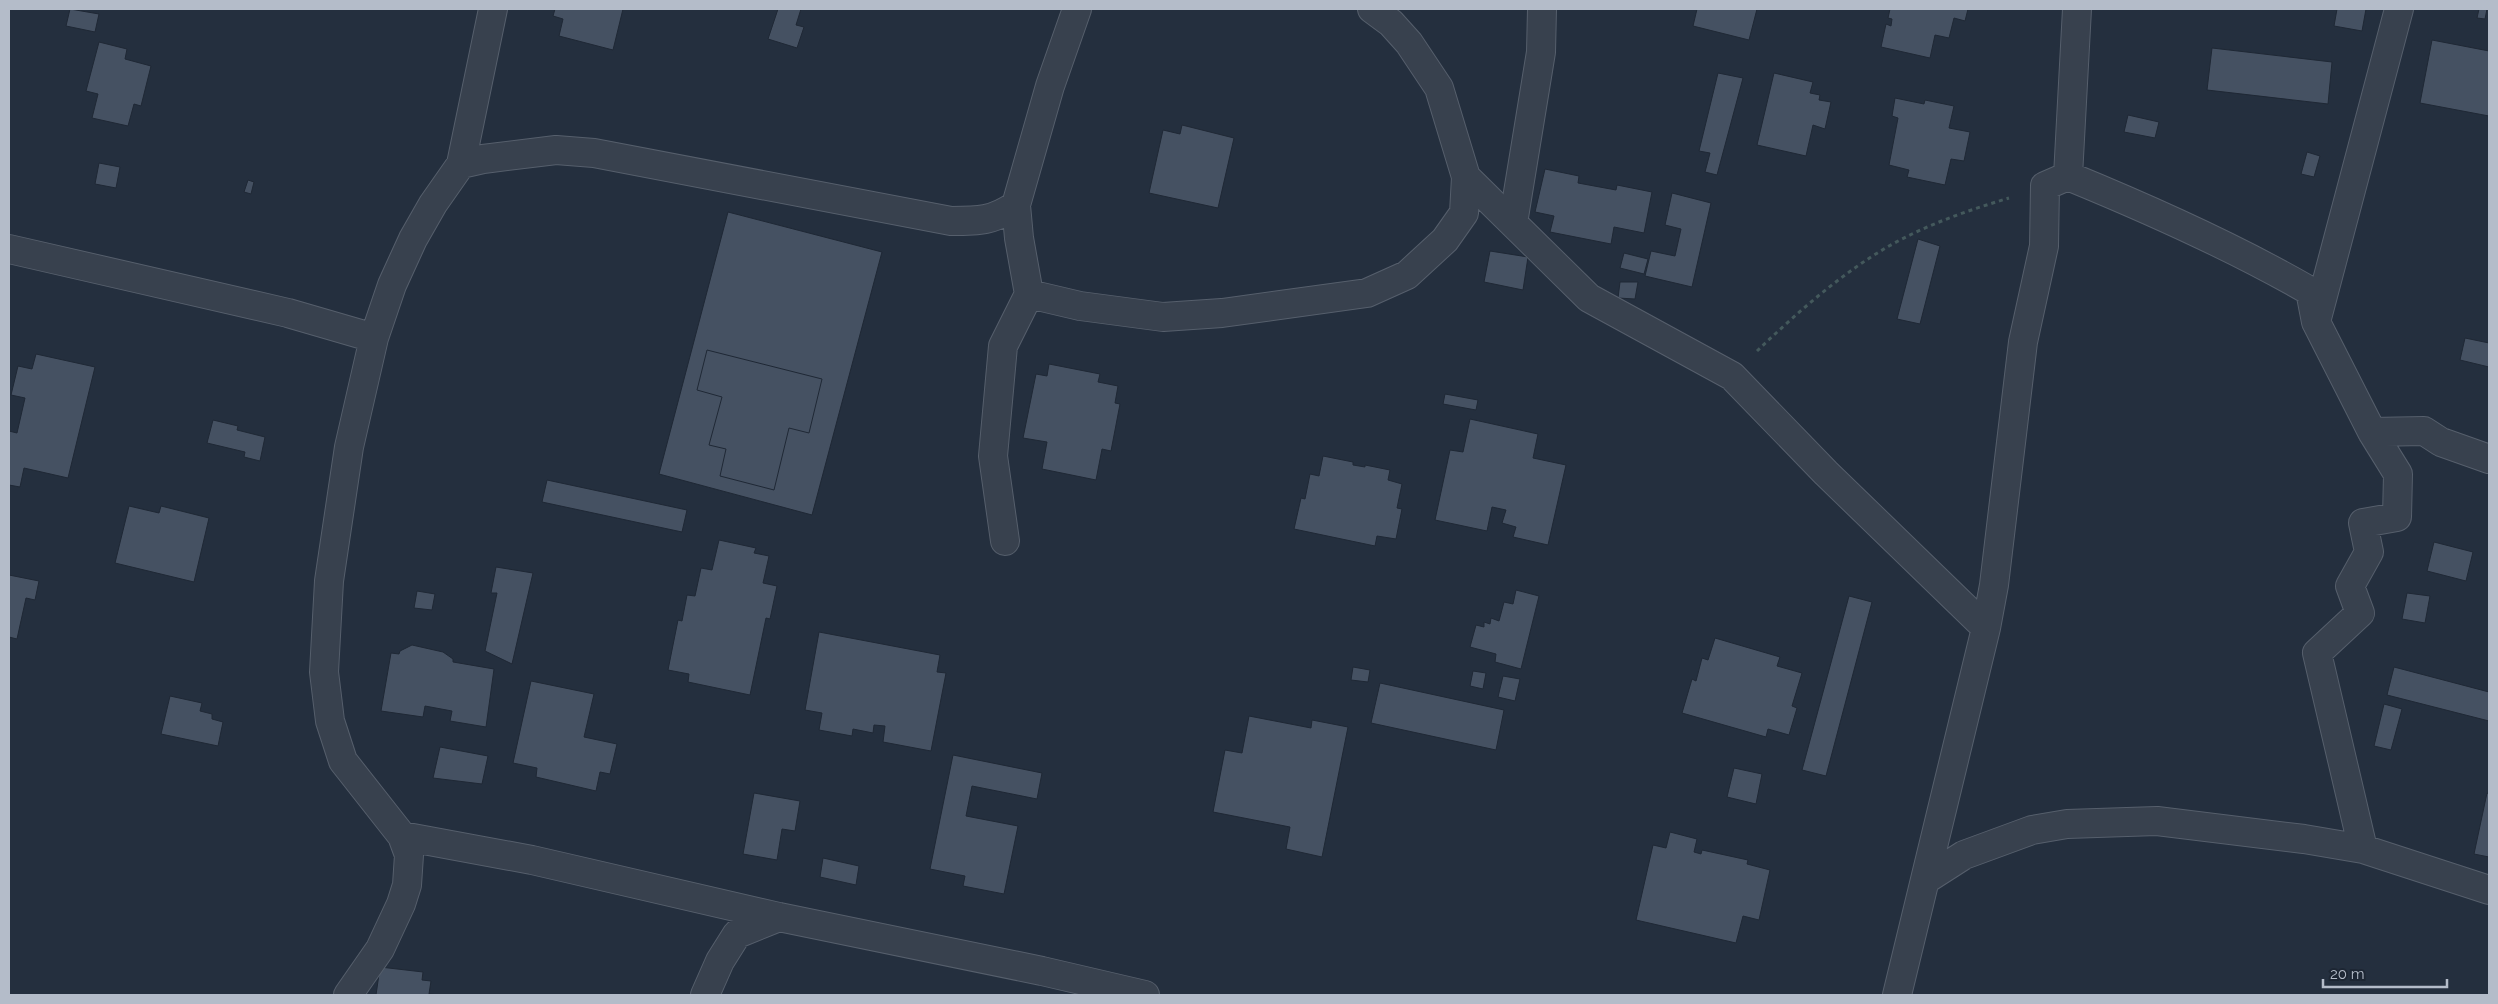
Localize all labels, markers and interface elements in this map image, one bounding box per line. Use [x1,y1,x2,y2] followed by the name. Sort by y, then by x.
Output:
[2323,956,2447,988] scale bar
[2330,965,2365,983] text: 20 m

